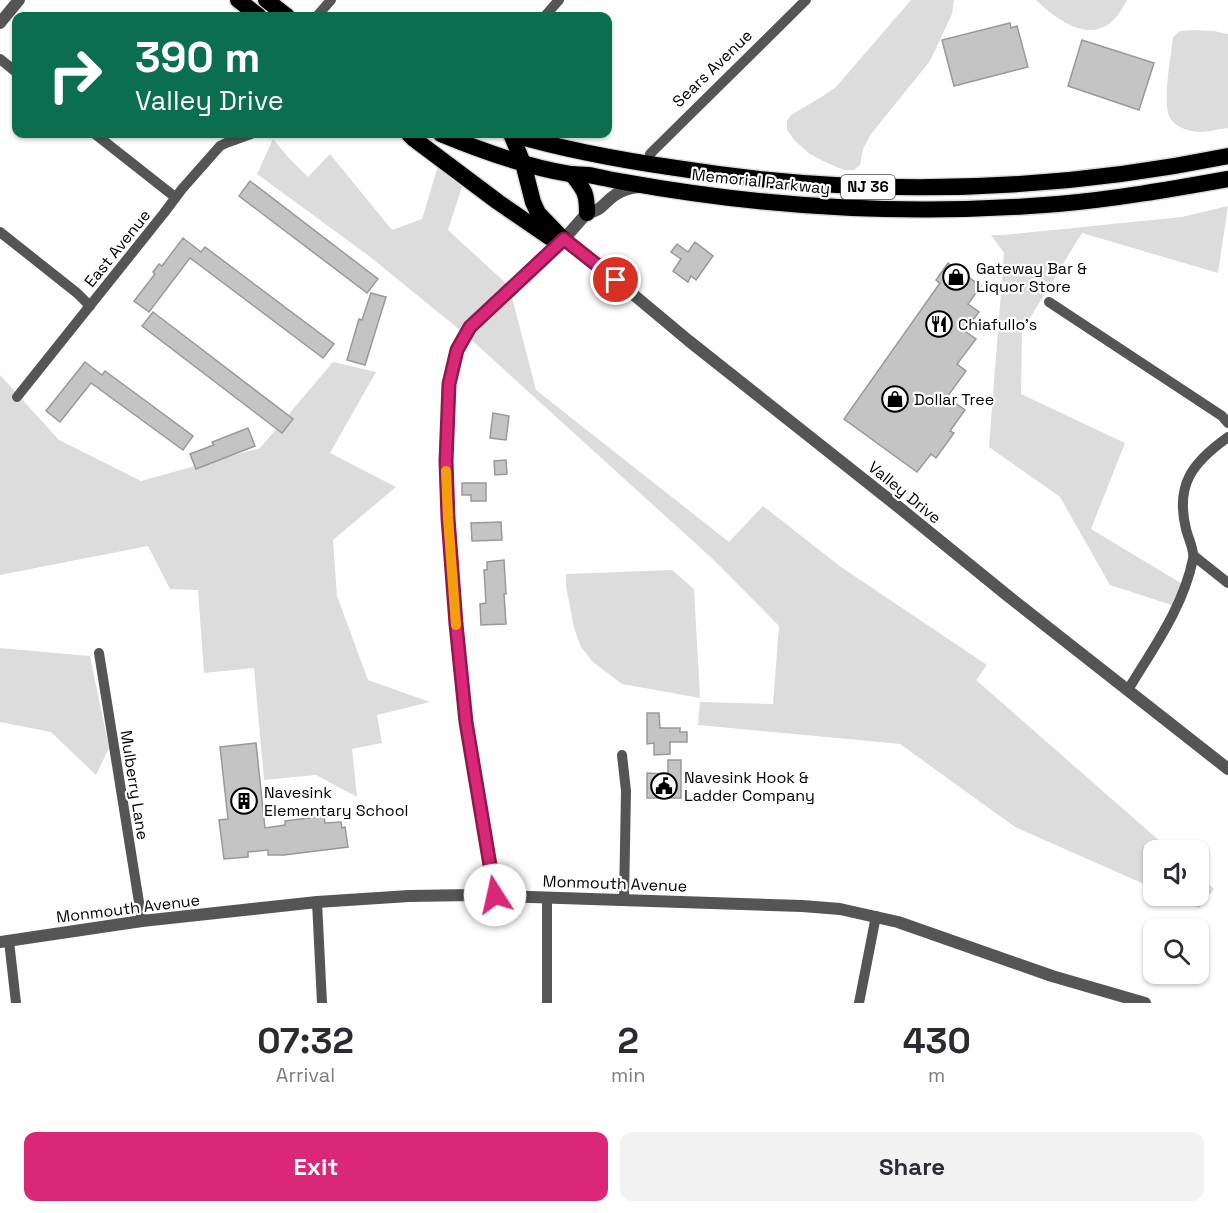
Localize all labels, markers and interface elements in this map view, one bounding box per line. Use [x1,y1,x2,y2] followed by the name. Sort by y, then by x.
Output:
[668,25,757,112] street label: Sears Avenue
[135,31,260,84] text: 390 m
[36,36,114,114] icon: right
[135,83,284,118] text: Valley Drive
[691,164,831,199] street label: Memorial Parkway
[841,175,895,199] road number: NJ 36
[80,205,155,292] street label: East Avenue
[590,254,641,305] pin
[976,258,1087,297] place label: Gateway Bar & Liquor Store
[941,262,971,292] shop icon: Gateway Bar & Liquor Store
[599,263,632,296] icon: arrive
[924,309,954,339] restaurant icon: Chiafullo's
[958,314,1037,335] place label: Chiafullo's
[880,384,910,414] shop icon: Dollar Tree
[914,389,994,410] place label: Dollar Tree
[864,457,946,528] street label: Valley Drive
[115,729,154,841] street label: Mulberry Lane
[684,767,815,806] place label: Navesink Hook & Ladder Company
[649,771,679,801] public building icon: Navesink Hook & Ladder Company
[264,782,409,821] place label: Navesink Elementary School
[229,786,259,816] building icon: Navesink Elementary School
[1143,840,1209,984] map controls
[1143,840,1209,906] button: sound
[463,863,527,927] position arrow
[542,870,688,897] street label: Monmouth Avenue
[55,889,201,928] street label: Monmouth Avenue
[1143,918,1209,984] button: search
[257,1018,354,1064] text: 07:32
[618,1018,639,1064] text: 2
[903,1018,971,1064] text: 430
[276,1062,335,1088] text: Arrival
[611,1062,645,1088] text: min
[928,1062,945,1088] text: m
[24,1132,608,1201] button: Exit
[620,1132,1204,1201] button: Share

